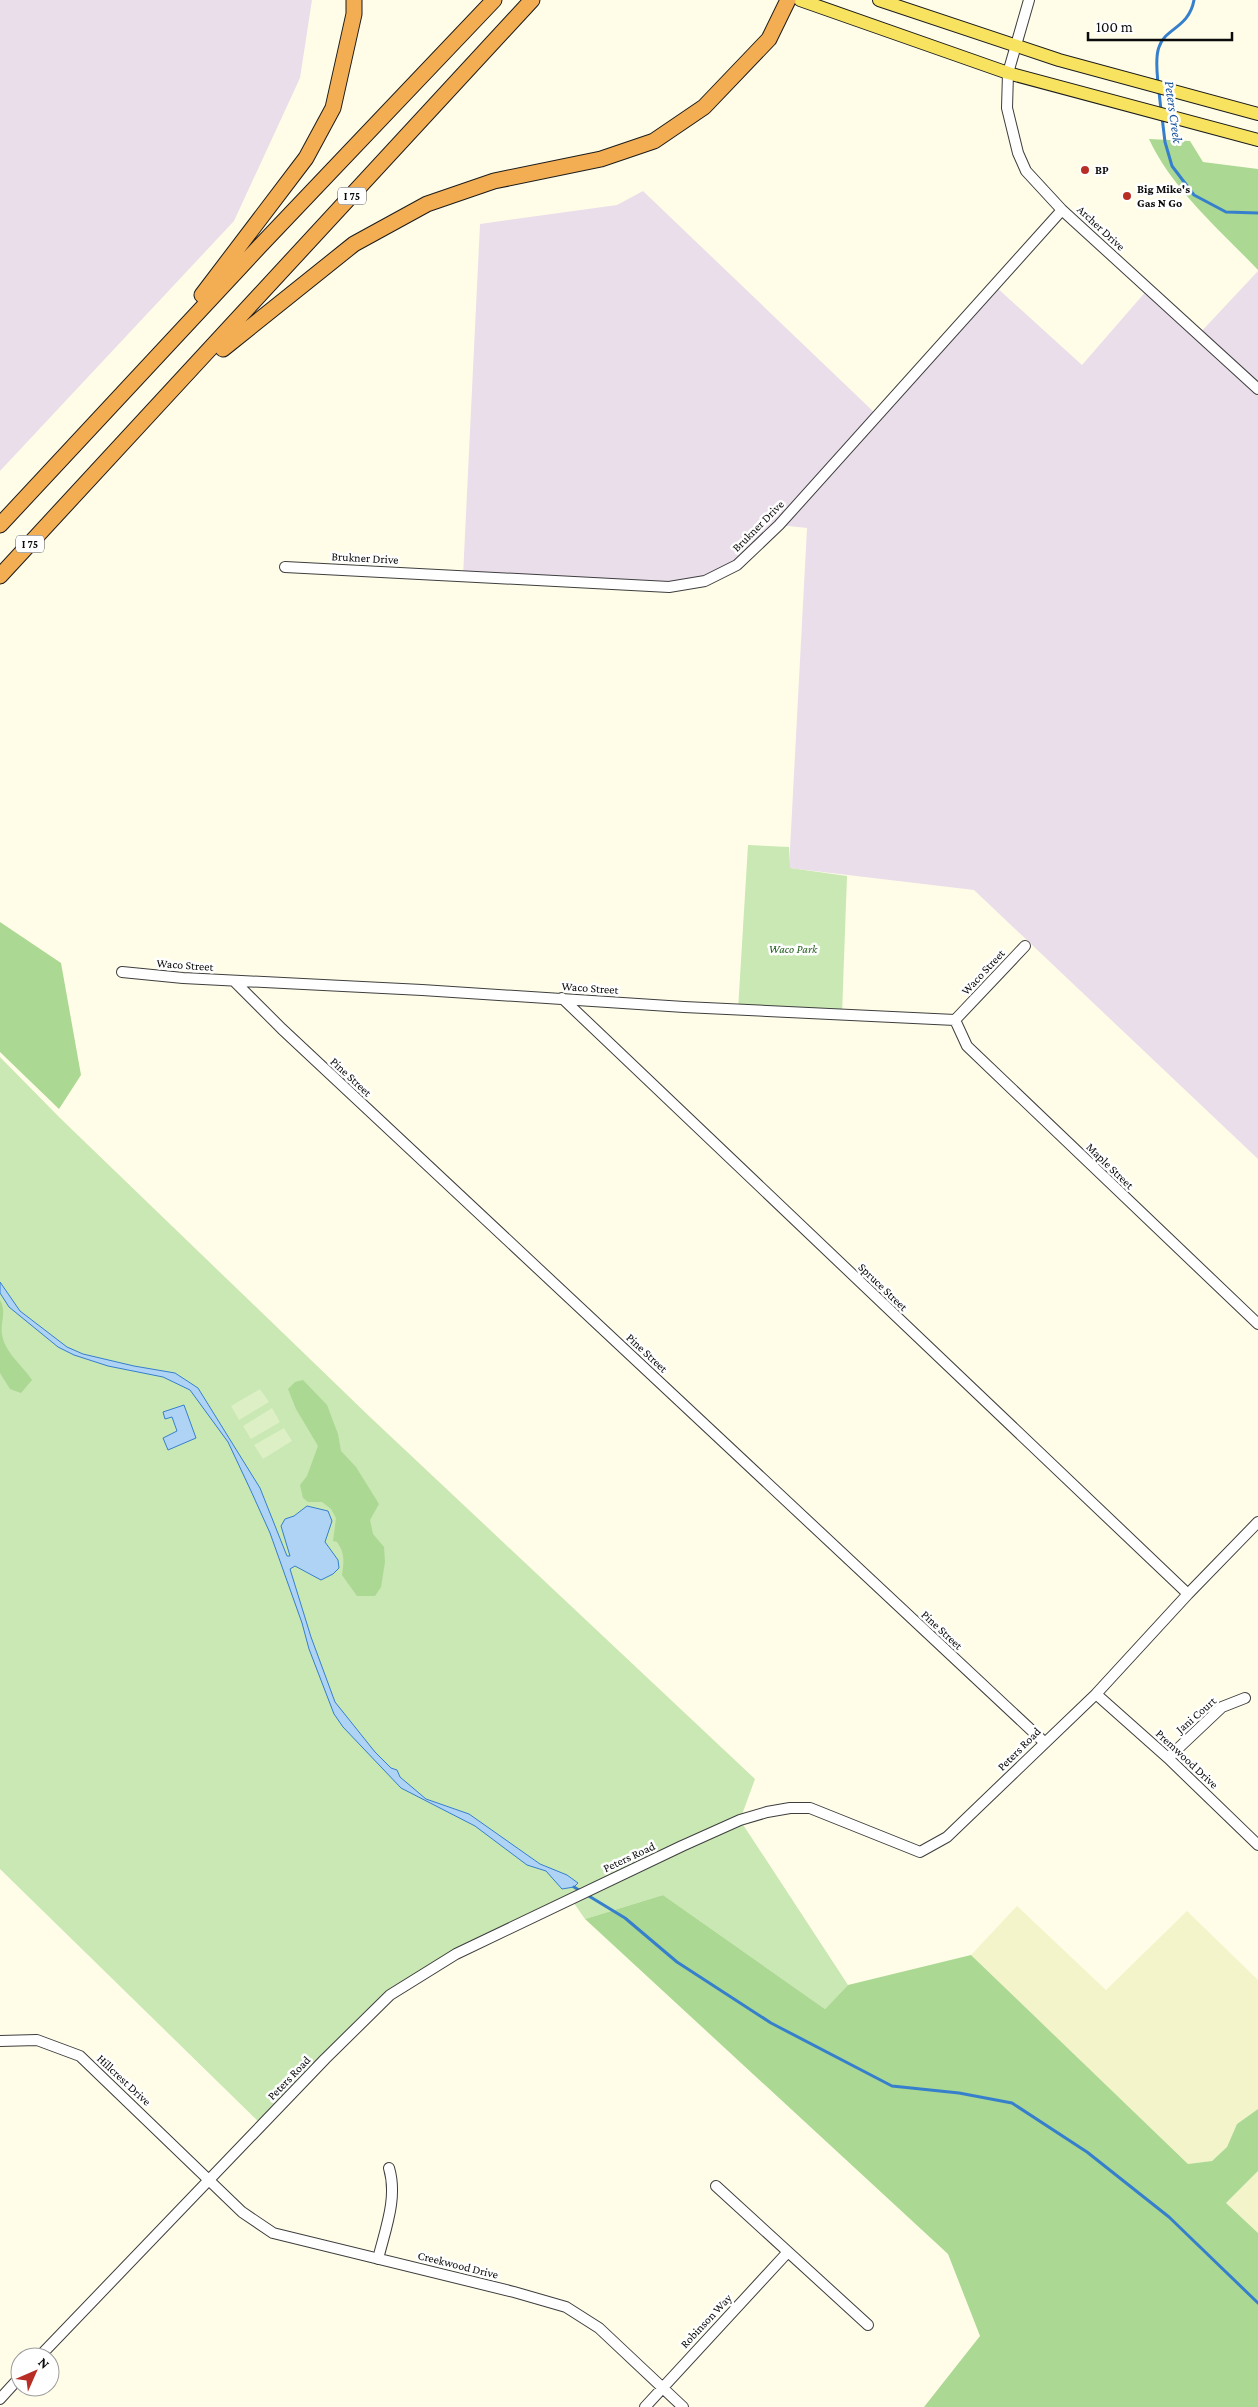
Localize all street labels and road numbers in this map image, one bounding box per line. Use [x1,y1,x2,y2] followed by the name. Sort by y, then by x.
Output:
[338,188,366,205] road number: I 75
[1074,202,1128,254] street label: Archer Drive
[729,497,787,555] street label: Brukner Drive
[16,536,44,552] road number: I 75
[331,549,399,567] street label: Brukner Drive
[958,946,1008,998] street label: Waco Street
[156,956,215,974] street label: Waco Street
[561,979,620,997] street label: Waco Street
[327,1054,375,1100] street label: Pine Street
[1083,1140,1137,1193] street label: Maple Street
[855,1260,911,1315] street label: Spruce Street
[623,1330,671,1376] street label: Pine Street
[918,1607,966,1653] street label: Pine Street
[1172,1693,1220,1737] street label: Jani Court
[994,1724,1044,1774] street label: Peters Road
[1153,1727,1221,1791] street label: Premwood Drive
[601,1839,658,1875] street label: Peters Road
[94,2051,154,2109] street label: Hillcrest Drive
[265,2053,314,2103] street label: Peters Road
[416,2248,500,2282] street label: Creekwood Drive
[677,2291,735,2351] street label: Robinson Way

